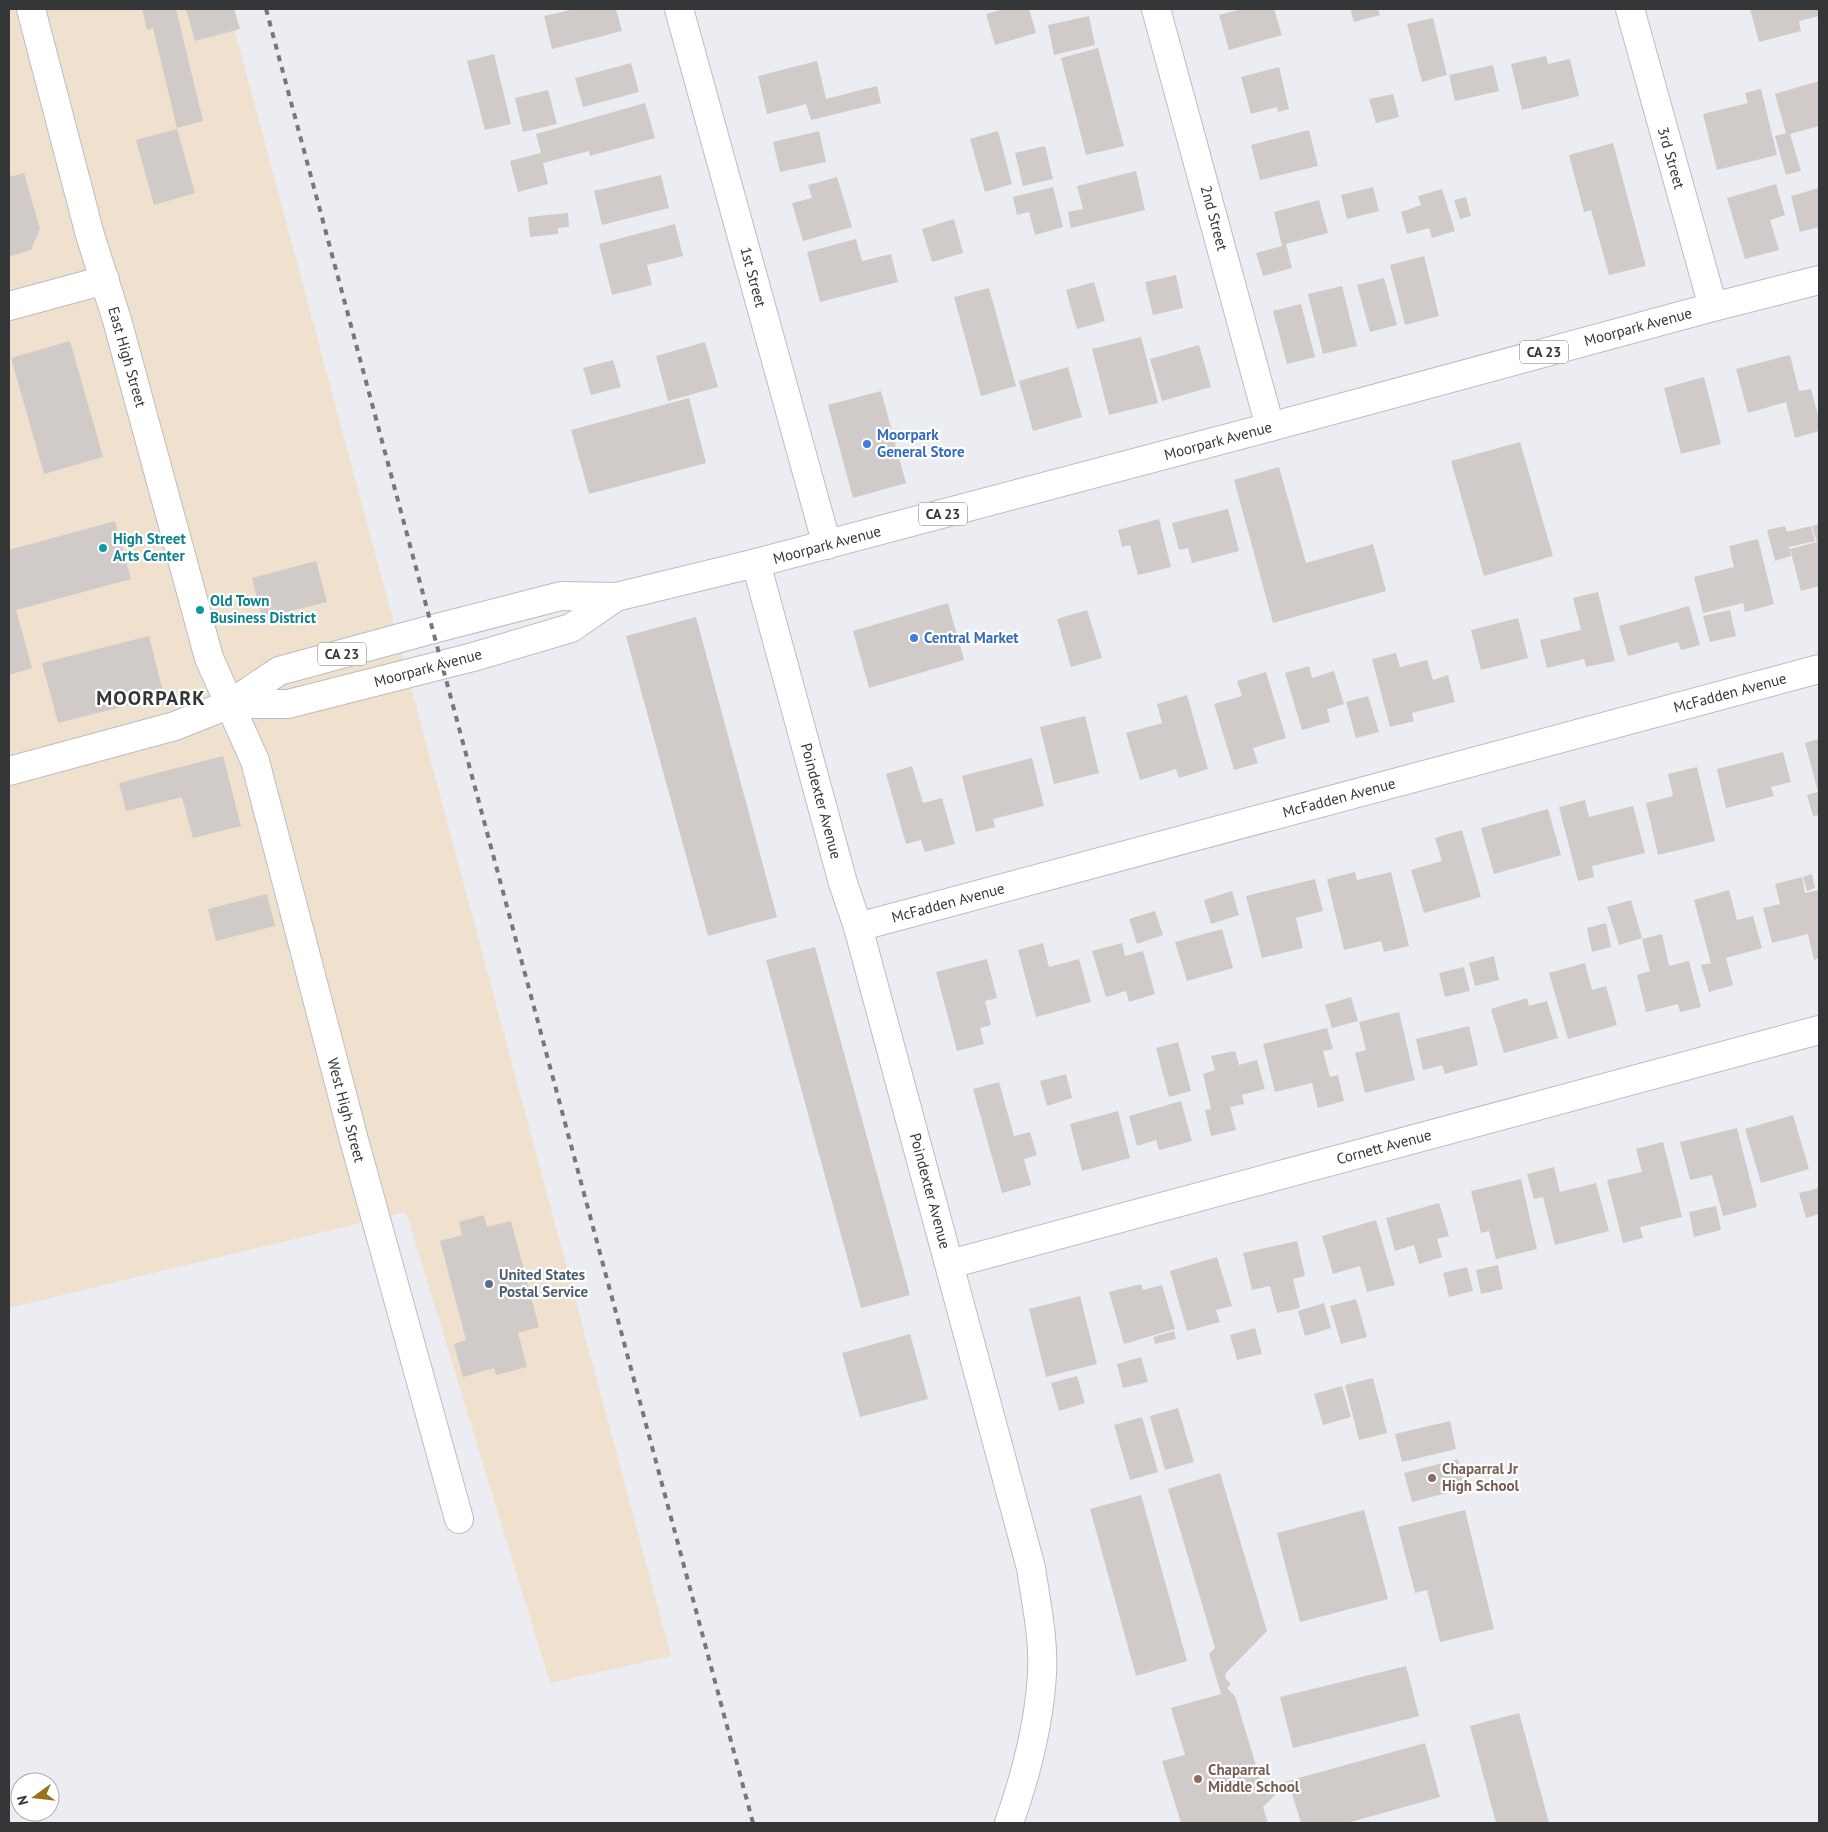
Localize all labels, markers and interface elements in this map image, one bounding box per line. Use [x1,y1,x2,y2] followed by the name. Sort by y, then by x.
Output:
[1654,125,1689,191] street label: 3rd Street
[1197,183,1232,253] street label: 2nd Street
[736,245,771,309] street label: 1st Street
[1582,303,1694,350] street label: Moorpark Avenue
[104,304,151,409] street label: East High Street
[1520,341,1568,364] road number: CA 23
[1162,417,1274,464] street label: Moorpark Avenue
[877,425,965,461] place label: Moorpark General Store
[861,438,873,450] marker: Moorpark General Store
[919,502,967,526] road number: CA 23
[771,521,883,568] street label: Moorpark Avenue
[113,529,186,565] place label: High Street Arts Center
[97,542,109,554] marker: High Street Arts Center
[210,591,317,627] place label: Old Town Business District
[194,604,206,616] marker: Old Town Business District
[924,628,1019,647] place label: Central Market
[908,632,920,644] marker: Central Market
[318,642,366,666] road number: CA 23
[372,644,484,691] street label: Moorpark Avenue
[1671,668,1788,717] street label: McFadden Avenue
[96,685,206,711] district label: MOORPARK
[797,741,846,861] street label: Poindexter Avenue
[1280,773,1397,822] street label: McFadden Avenue
[889,878,1006,927] street label: McFadden Avenue
[323,1055,370,1164] street label: West High Street
[1334,1125,1433,1168] street label: Cornett Avenue
[906,1131,955,1251] street label: Poindexter Avenue
[499,1265,589,1301] place label: United States Postal Service
[483,1278,495,1290] marker: United States Postal Service
[1442,1459,1520,1495] place label: Chaparral Jr High School
[1426,1472,1438,1484] marker: Chaparral Jr High School
[1208,1760,1300,1796] place label: Chaparral Middle School
[10,1772,60,1822] north arrow
[1192,1773,1204,1785] marker: Chaparral Middle School
[13,1794,32,1807] text: N

